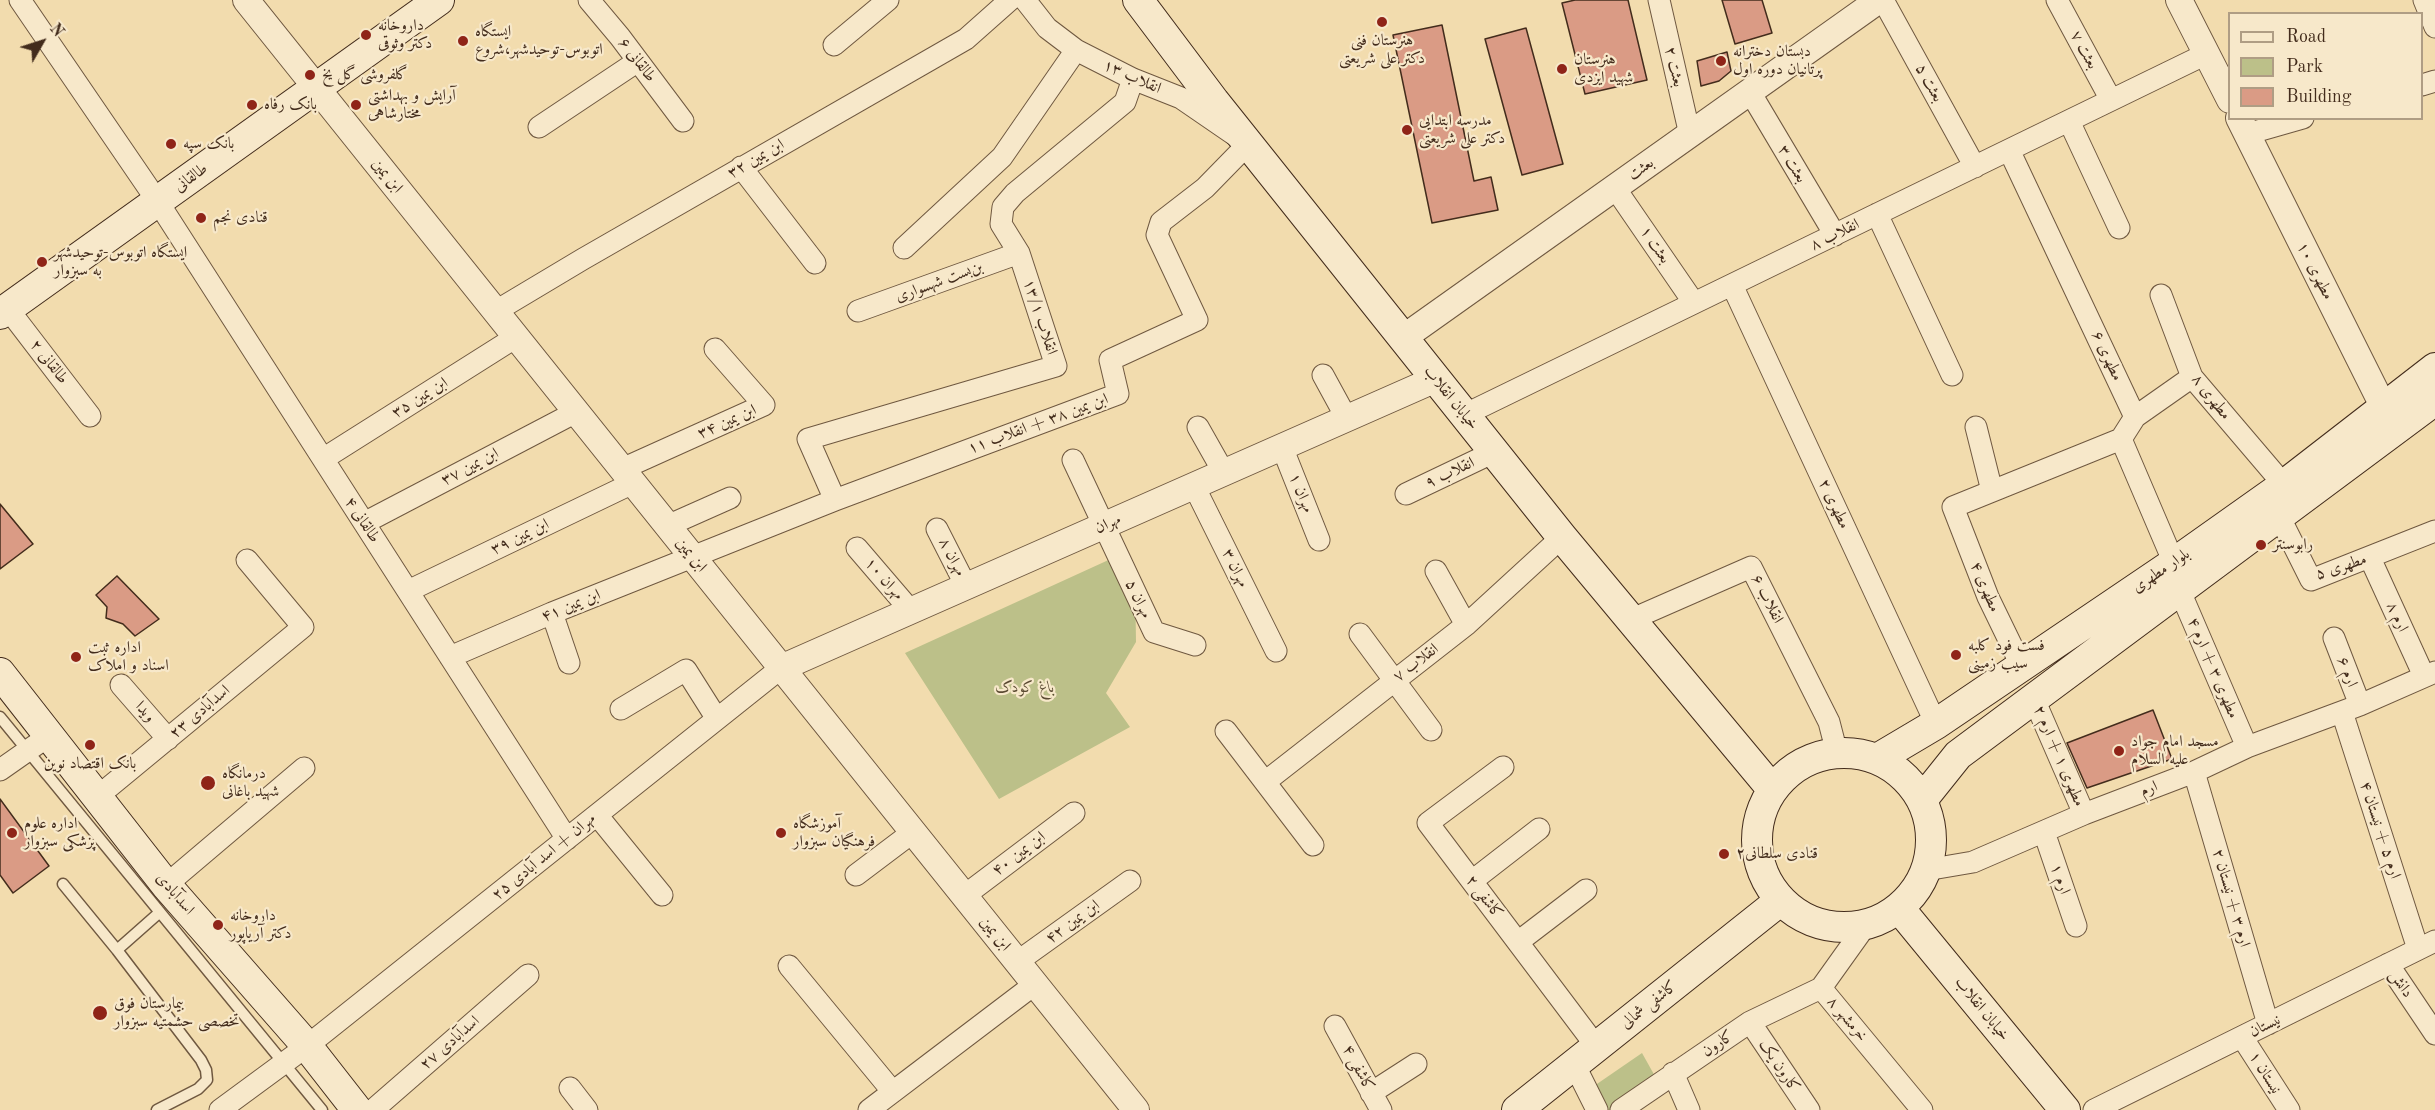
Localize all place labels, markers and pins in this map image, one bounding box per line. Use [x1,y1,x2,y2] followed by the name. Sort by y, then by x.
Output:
[1375,15,1389,29] marker: هنرستان فنی دکتر علی شریعتی
[378,16,432,54] place label: داروخانه دکتر وثوقی
[475,22,603,60] place label: ایستگاه اتوبوس-توحیدشهر،شروع
[359,28,373,42] marker: داروخانه دکتر وثوقی
[1339,31,1425,69] place label: هنرستان فنی دکتر علی شریعتی
[456,34,470,48] marker: ایستگاه اتوبوس-توحیدشهر،شروع
[1733,42,1822,80] place label: دبستان دخترانه پرتانیان دوره اول
[1574,50,1633,88] place label: هنرستان شهید ایزدی
[1714,54,1728,68] marker: دبستان دخترانه پرتانیان دوره اول
[1555,62,1569,76] marker: هنرستان شهید ایزدی
[322,65,408,85] place label: گلفروشی گل یخ
[303,68,317,82] marker: گلفروشی گل یخ
[368,86,456,124] place label: آرایش و بهداشتی مختارشاهی
[264,95,317,115] place label: بانک رفاه
[245,98,259,112] marker: بانک رفاه
[349,98,363,112] marker: آرایش و بهداشتی مختارشاهی
[1419,111,1505,149] place label: مدرسه ابتدایی دکتر علی شریعتی
[1400,123,1414,137] marker: مدرسه ابتدایی دکتر علی شریعتی
[183,134,234,154] place label: بانک سپه
[164,137,178,151] marker: بانک سپه
[213,208,268,228] place label: قنادی نجم
[194,211,208,225] marker: قنادی نجم
[54,243,187,281] place label: ایستگاه اتوبوس-توحیدشهر به سبزوار
[35,255,49,269] marker: ایستگاه اتوبوس-توحیدشهر به سبزوار
[2273,535,2313,555] place label: رابوسنتر
[2254,538,2268,552] marker: رابوسنتر
[1968,636,2045,674] place label: فست فود کلبه سیب زمینی
[88,638,169,676] place label: اداره ثبت اسناد و املاک
[1949,648,1963,662] marker: فست فود کلبه سیب زمینی
[69,650,83,664] marker: اداره ثبت اسناد و املاک
[2131,732,2219,770] place label: مسجد امام جواد علیه السلام
[83,738,97,752] marker: بانک اقتصاد نوین
[2112,744,2126,758] marker: مسجد امام جواد علیه السلام
[44,754,136,774] place label: بانک اقتصاد نوین
[222,764,279,802] place label: درمانگاه شهید باغانی
[199,774,217,792] marker: درمانگاه شهید باغانی
[24,814,95,852] place label: اداره علوم پزشکی سبزوار
[793,814,875,852] place label: آموزشگاه فرهنگیان سبزوار
[5,826,19,840] marker: اداره علوم پزشکی سبزوار
[774,826,788,840] marker: آموزشگاه فرهنگیان سبزوار
[1736,844,1818,864] place label: قنادی سلطانی۲
[1717,847,1731,861] marker: قنادی سلطانی۲
[230,906,291,944] place label: داروخانه دکتر آریاپور
[211,918,225,932] marker: داروخانه دکتر آریاپور
[114,994,240,1032] place label: بیمارستان فوق تخصصی حشمتیه سبزوار
[91,1004,109,1022] marker: بیمارستان فوق تخصصی حشمتیه سبزوار

